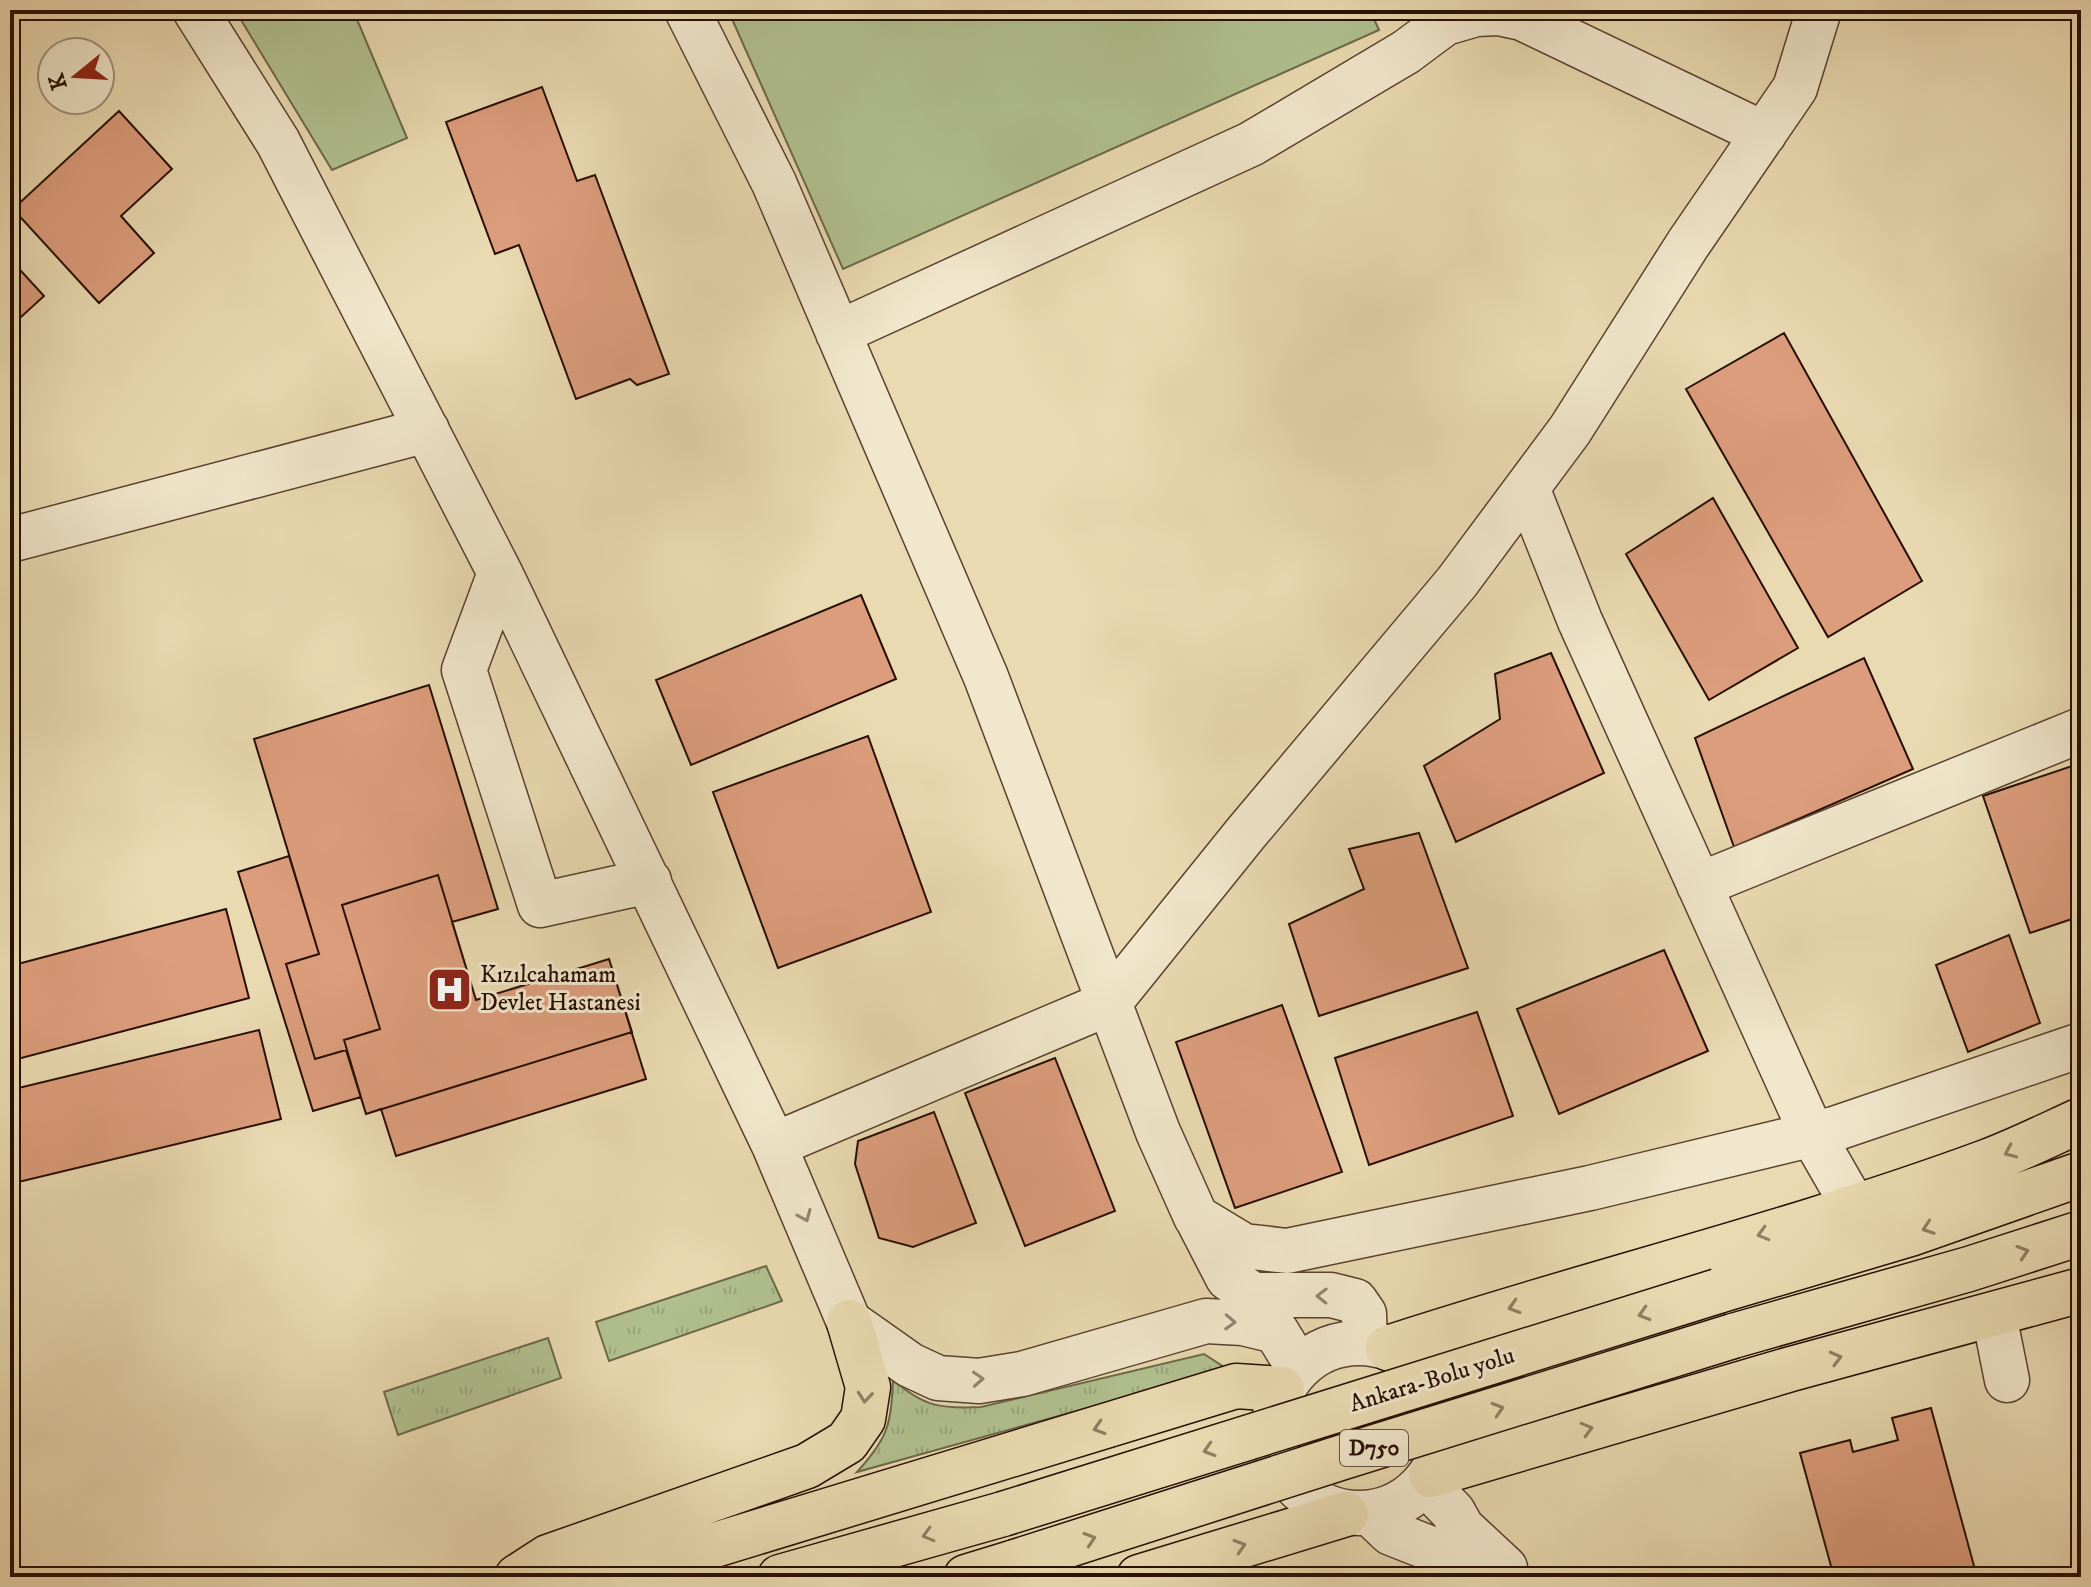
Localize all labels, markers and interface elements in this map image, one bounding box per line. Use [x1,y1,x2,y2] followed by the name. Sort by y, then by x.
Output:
[36,36,116,116] north arrow
[43,70,74,93] text: K
[480,960,641,1018] place label: Kızılcahamam Devlet Hastanesi
[425,965,473,1013] hospital icon: Kızılcahamam Devlet Hastanesi
[2003,1142,2018,1158] one-way arrow
[795,1208,811,1223] one-way arrow
[1922,1218,1936,1234] one-way arrow
[1757,1225,1771,1241] one-way arrow
[2016,1245,2029,1261] one-way arrow
[1315,1287,1328,1305] one-way arrow
[1507,1298,1521,1314] one-way arrow
[1637,1305,1651,1321] one-way arrow
[1224,1314,1237,1331] one-way arrow
[1346,1341,1518,1419] street label: Ankara-Bolu yolu
[1829,1350,1843,1367] one-way arrow
[972,1371,985,1388] one-way arrow
[857,1391,874,1404] one-way arrow
[1490,1402,1504,1418] one-way arrow
[1092,1419,1106,1435] one-way arrow
[1579,1422,1593,1438] one-way arrow
[1340,1430,1408,1466] road number: D750
[1202,1441,1216,1457] one-way arrow
[921,1526,935,1543] one-way arrow
[1082,1532,1096,1548] one-way arrow
[1233,1539,1246,1555] one-way arrow

